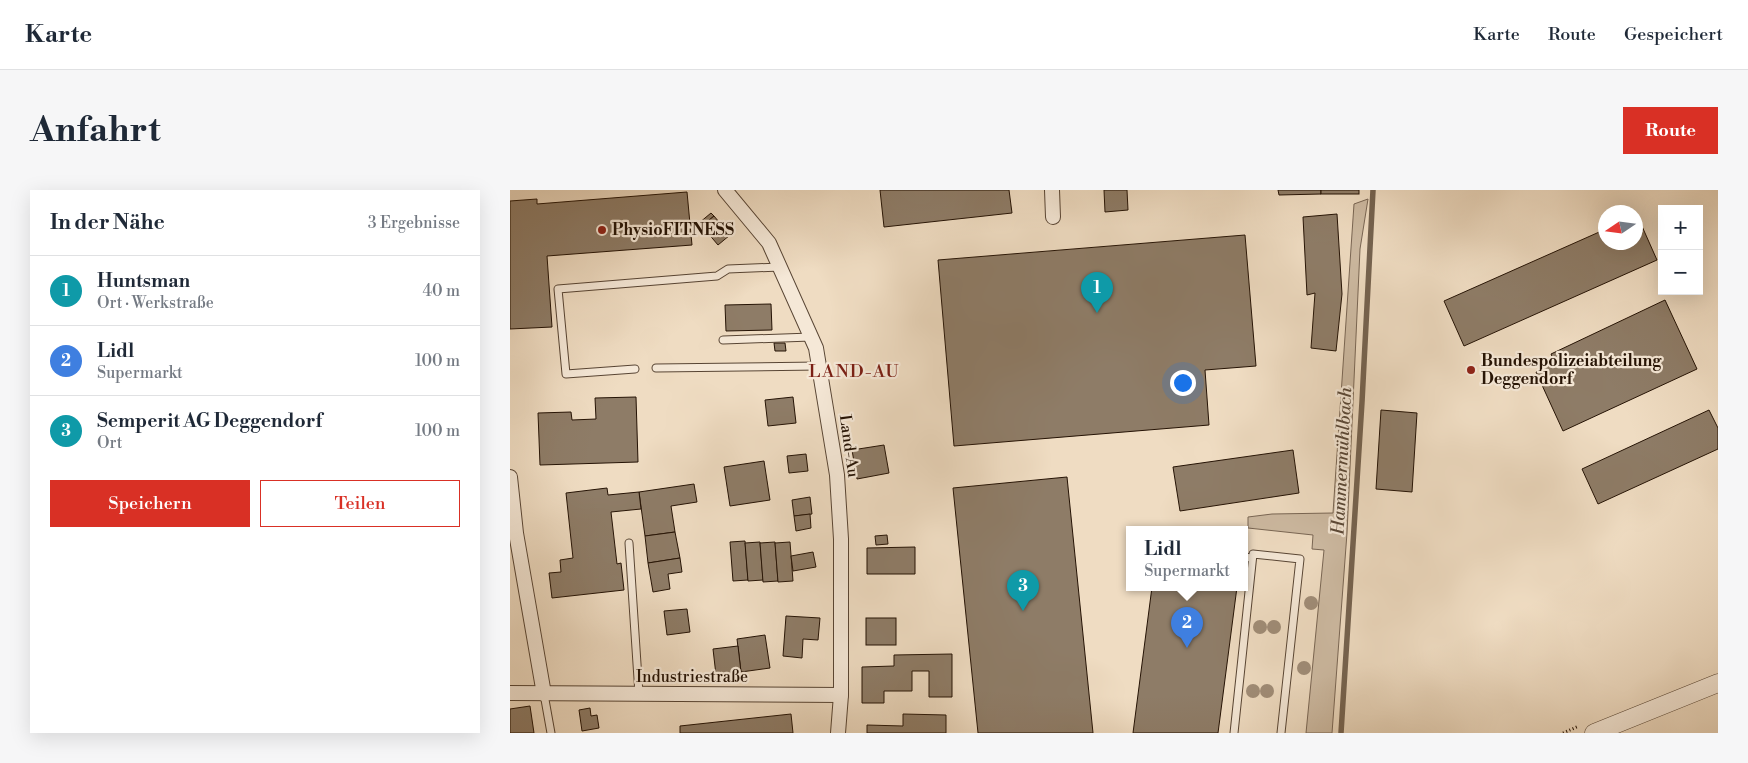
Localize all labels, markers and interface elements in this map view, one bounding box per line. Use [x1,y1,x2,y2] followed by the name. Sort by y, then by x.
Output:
[25,20,92,50] text: Karte
[1473,23,1520,46] text: Karte
[1548,23,1596,46] text: Route
[1624,23,1723,46] text: Gespeichert
[1623,107,1718,154] button: Route
[30,109,161,152] text: Anfahrt
[1598,205,1643,250] north arrow
[1658,205,1703,295] map controls
[1658,205,1703,250] button: +
[50,210,165,236] text: In der Nähe
[368,213,460,233] text: 3 Ergebnisse
[612,220,734,240] place label: PhysioFITNESS
[596,224,608,236] marker: PhysioFITNESS
[1658,250,1703,295] button: −
[97,269,190,293] text: Huntsman
[1081,272,1113,313] pin: 1
[62,281,70,301] text: 1
[423,281,460,301] text: 40 m
[97,293,214,313] text: Ort · Werkstraße
[97,339,134,363] text: Lidl
[61,351,71,371] text: 2
[415,351,460,371] text: 100 m
[1481,351,1662,389] place label: Bundespolizeiabteilung Deggendorf
[808,360,900,383] district label: LAND-AU
[97,363,183,383] text: Supermarkt
[1465,364,1477,376] marker: Bundespolizeiabteilung Deggendorf
[1170,370,1196,396] your location
[1327,386,1357,536] water label: Hammermühlbach
[97,409,322,433] text: Semperit AG Deggendorf
[835,413,863,479] street label: Land-Au
[61,421,71,441] text: 3
[415,421,460,441] text: 100 m
[97,433,123,453] text: Ort
[50,480,250,527] button: Speichern
[260,480,460,527] button: Teilen
[1126,526,1248,591] popup
[1144,537,1181,561] text: Lidl
[1144,561,1230,581] text: Supermarkt
[1007,570,1039,611] pin: 3
[1171,607,1203,648] pin: 2
[636,667,748,687] street label: Industriestraße

